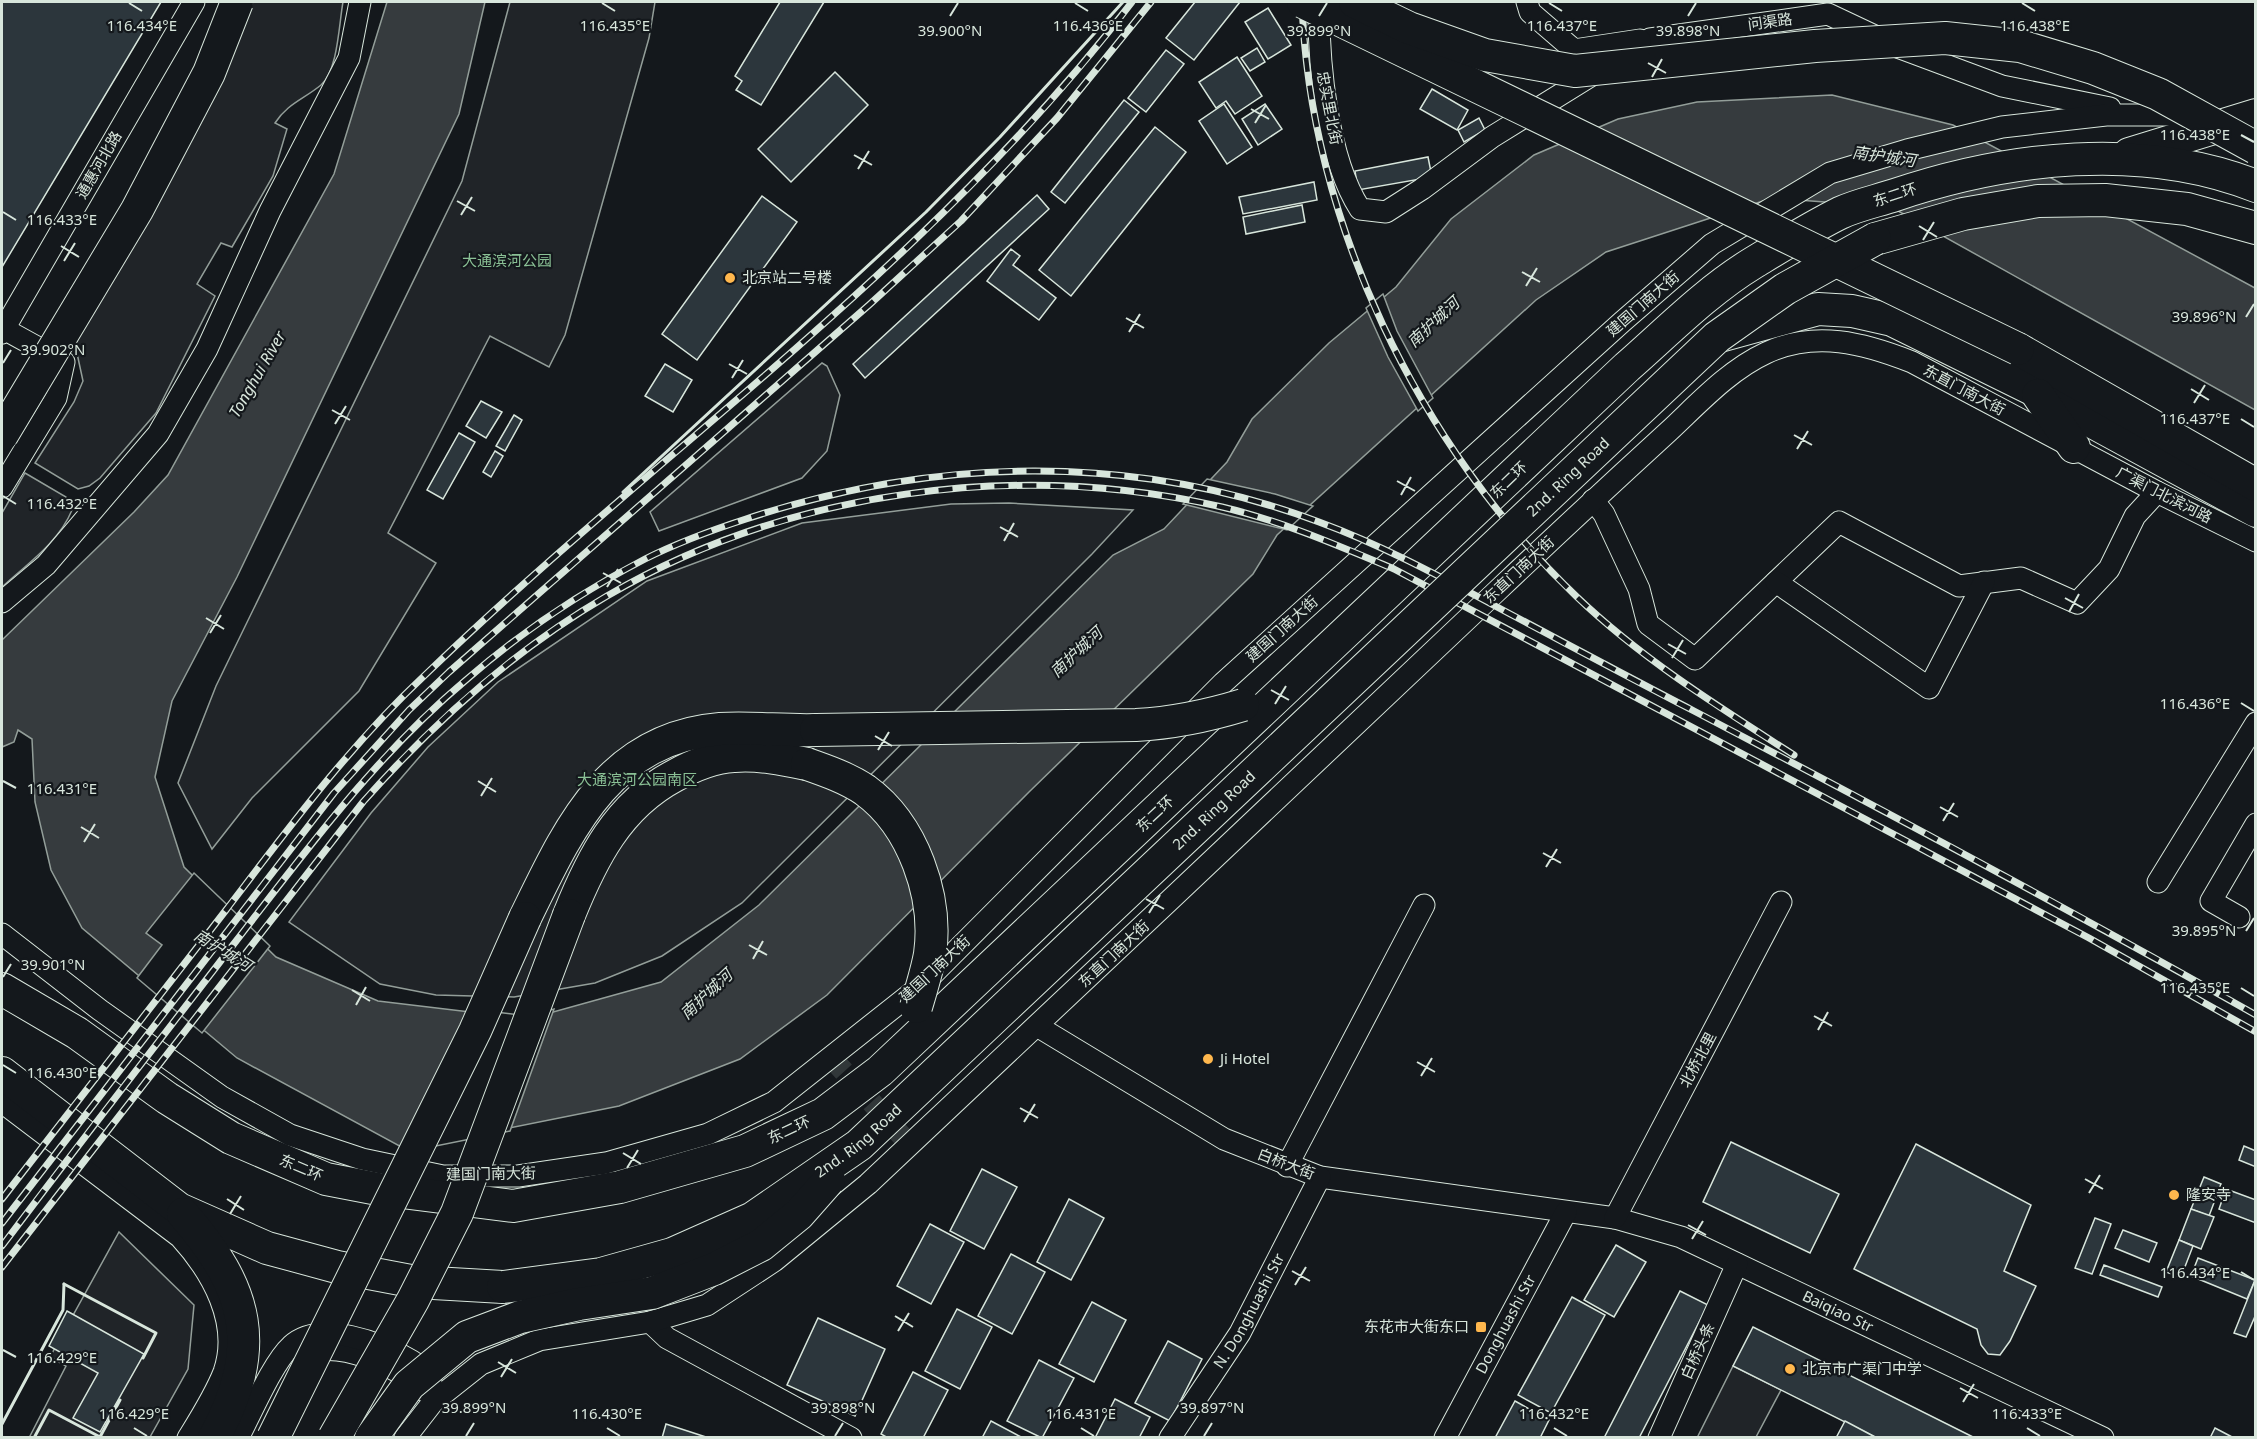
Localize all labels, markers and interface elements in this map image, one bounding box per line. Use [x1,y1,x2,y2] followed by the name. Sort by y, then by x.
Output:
[1746,8,1794,34] street label: 问渠路
[107,15,177,35] text: 116.434°E
[580,15,650,35] text: 116.435°E
[1053,15,1123,35] text: 116.436°E
[1527,15,1597,35] text: 116.437°E
[2000,15,2070,35] text: 116.438°E
[918,20,982,40] text: 39.900°N
[1287,20,1351,40] text: 39.899°N
[1656,20,1720,40] text: 39.898°N
[1313,69,1347,147] street label: 忠实里北街
[2160,124,2230,144] text: 116.438°E
[71,127,126,202] street label: 通惠河北路
[1851,141,1920,172] water label: 南护城河
[1870,178,1919,211] street label: 东二环
[27,209,97,229] text: 116.433°E
[462,250,552,270] park label: 大通滨河公园
[1602,266,1683,340] street label: 建国门南大街
[742,267,832,287] place label: 北京站二号楼
[723,271,737,285] marker: 北京站二号楼
[1402,290,1466,352] water label: 南护城河
[2172,306,2236,326] text: 39.896°N
[223,326,291,421] water label: Tonghui River
[21,339,85,359] text: 39.902°N
[1920,359,2009,419] street label: 东直门南大街
[2160,408,2230,428] text: 116.437°E
[1522,433,1613,520] street label: 2nd. Ring Road
[1485,456,1531,502] street label: 东二环
[2113,461,2216,527] street label: 广渠门北滨河路
[27,493,97,513] text: 116.432°E
[1479,531,1558,607] street label: 东直门南大街
[1241,591,1321,666] street label: 建国门南大街
[1045,620,1109,682] water label: 南护城河
[2160,693,2230,713] text: 116.436°E
[1168,766,1259,854] street label: 2nd. Ring Road
[577,769,697,789] park label: 大通滨河公园南区
[27,778,97,798] text: 116.431°E
[1131,791,1178,836] street label: 东二环
[1074,915,1153,991] street label: 东直门南大街
[2172,920,2236,940] text: 39.895°N
[190,924,259,978] water label: 南护城河
[895,930,974,1006] street label: 建国门南大街
[21,954,85,974] text: 39.901°N
[675,962,739,1024] water label: 南护城河
[2160,977,2230,997] text: 116.435°E
[1674,1028,1720,1091] street label: 北桥北里
[1218,1048,1270,1068] place label: Ji Hotel
[1201,1052,1215,1066] marker: Ji Hotel
[27,1062,97,1082] text: 116.430°E
[810,1099,906,1182] street label: 2nd. Ring Road
[764,1111,813,1148] street label: 东二环
[1255,1143,1318,1183] street label: 白桥大街
[277,1149,326,1185] street label: 东二环
[446,1162,536,1184] street label: 建国门南大街
[2186,1184,2231,1204] place label: 隆安寺
[2167,1188,2181,1202] marker: 隆安寺
[1208,1249,1288,1372] street label: N. Donghuashi Str
[2160,1262,2230,1282] text: 116.434°E
[1470,1271,1540,1377] street label: Donghuashi Str
[1799,1285,1877,1336] street label: Baiqiao Str
[1364,1316,1469,1336] place label: 东花市大街东口
[1676,1319,1718,1382] street label: 白桥头条
[1474,1320,1488,1334] marker: 东花市大街东口
[27,1347,97,1367] text: 116.429°E
[1802,1358,1922,1378] place label: 北京市广渠门中学
[1783,1362,1797,1376] marker: 北京市广渠门中学
[442,1397,506,1417] text: 39.899°N
[811,1397,875,1417] text: 39.898°N
[1180,1397,1244,1417] text: 39.897°N
[99,1403,169,1423] text: 116.429°E
[572,1403,642,1423] text: 116.430°E
[1046,1403,1116,1423] text: 116.431°E
[1519,1403,1589,1423] text: 116.432°E
[1992,1403,2062,1423] text: 116.433°E

